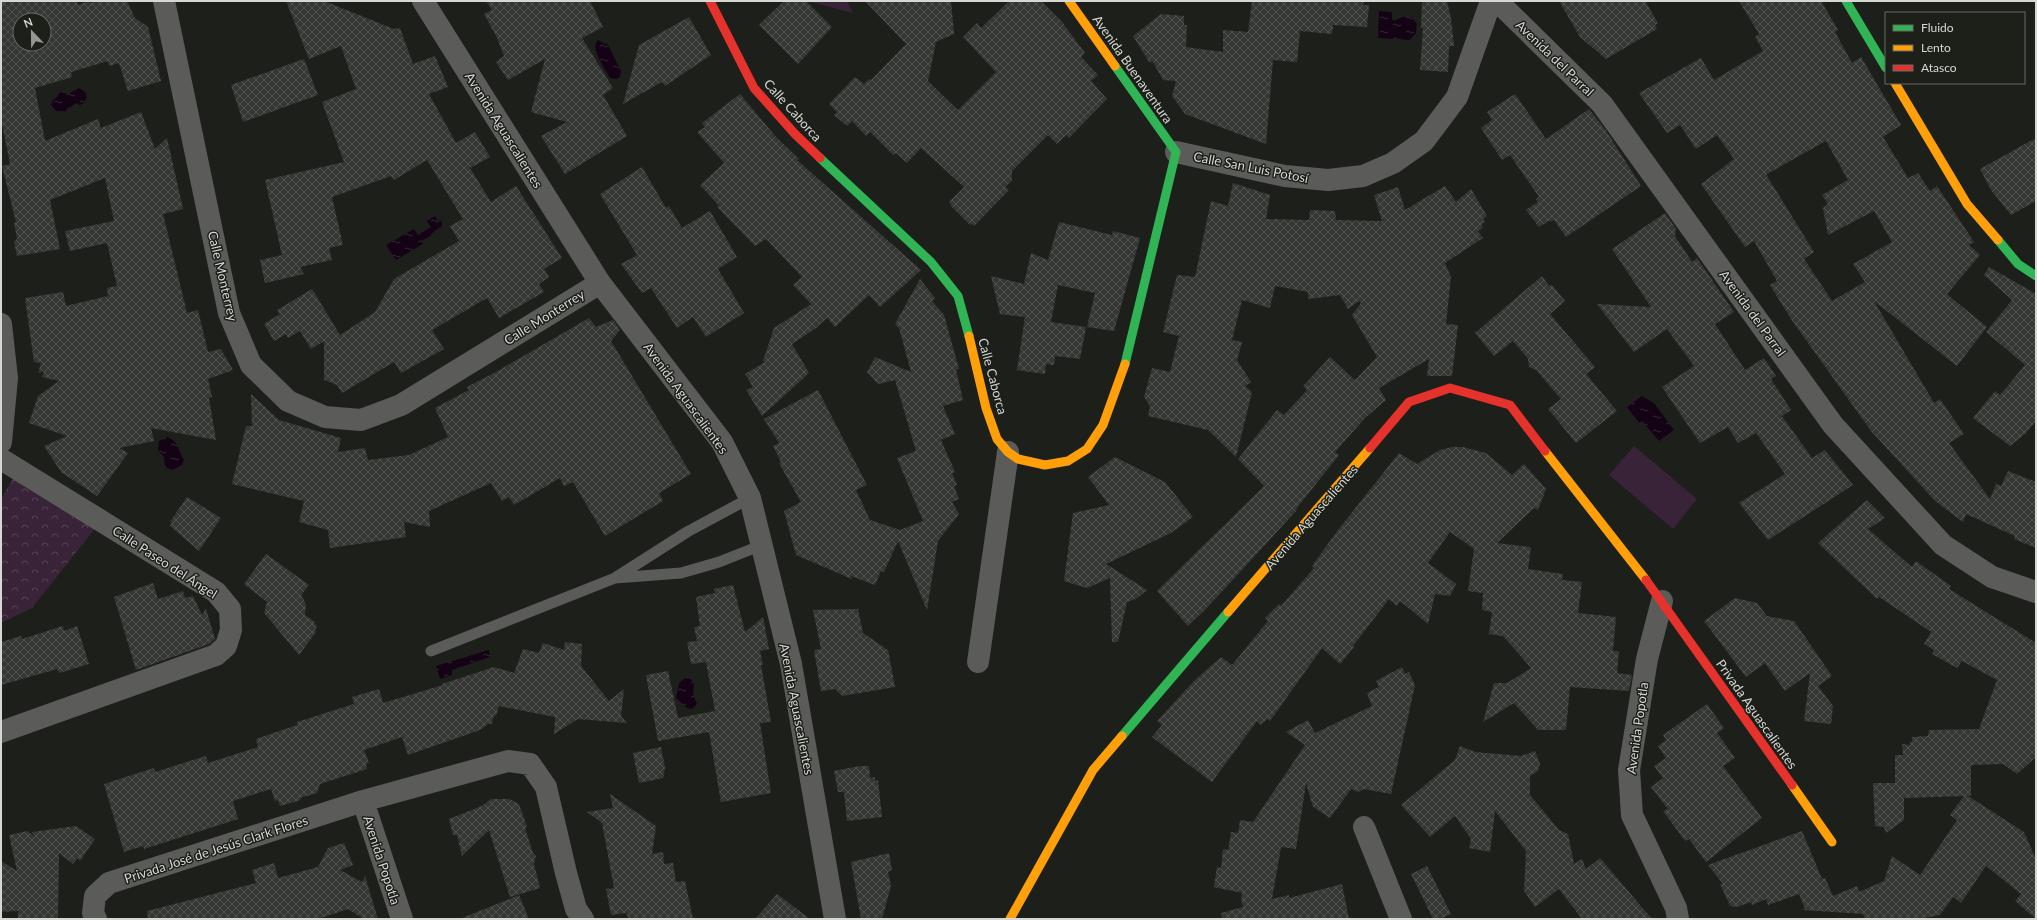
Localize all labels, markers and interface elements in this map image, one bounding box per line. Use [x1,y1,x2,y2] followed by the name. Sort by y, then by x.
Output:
[12,12,52,52] north arrow
[1090,12,1176,126] street label: Avenida Buenaventura
[1885,12,2025,84] legend
[22,15,34,30] text: N
[1513,17,1597,99] street label: Avenida del Parral
[1921,20,1954,35] text: Fluido
[1921,40,1951,55] text: Lento
[1921,60,1957,75] text: Atasco
[462,69,546,191] street label: Avenida Aguascalientes
[761,76,825,144] street label: Calle Caborca
[1192,148,1311,186] street label: Calle San Luis Potosí
[205,229,241,323] street label: Calle Monterrey
[1716,267,1790,359] street label: Avenida del Parral
[501,286,587,348] street label: Calle Monterrey
[975,336,1011,416] street label: Calle Caborca
[640,339,732,457] street label: Avenida Aguascalientes
[1261,461,1361,573] street label: Avenida Aguascalientes
[110,522,220,602] street label: Calle Paseo del Ángel
[776,642,818,776] street label: Avenida Aguascalientes
[1713,656,1801,772] street label: Privada Aguascalientes
[1623,681,1651,775] street label: Avenida Popotla
[122,812,310,886] street label: Privada José de Jesús Clark Flores
[360,813,404,907] street label: Avenida Popotla

